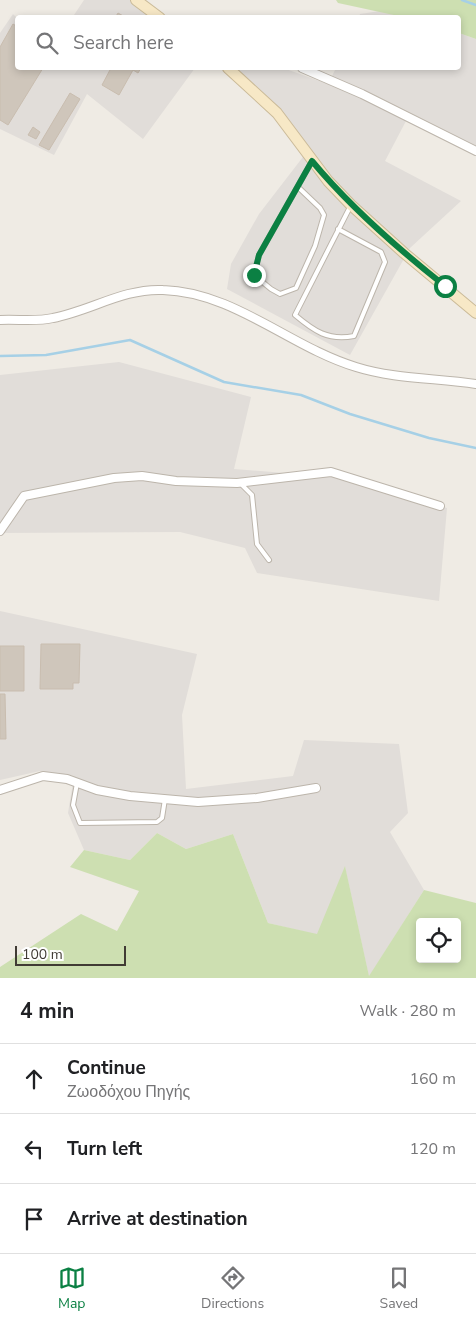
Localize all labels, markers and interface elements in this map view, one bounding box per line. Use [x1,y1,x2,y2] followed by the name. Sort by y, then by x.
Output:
[15,15,461,70] search box
[33,29,61,57] icon: search
[73,30,174,56] text: Search here
[243,264,266,287] route end
[434,275,457,298] route start
[416,918,461,963] map controls
[416,918,461,963] button: locate
[15,943,126,966] scale bar
[22,945,63,964] text: 100 m
[20,997,74,1025] text: 4 min
[360,1000,456,1022] text: Walk · 280 m
[67,1055,146,1081] text: Continue
[20,1065,48,1093] icon: ahead
[409,1068,456,1090] text: 160 m
[67,1081,190,1103] text: Ζωοδόχου Πηγής
[20,1135,48,1163] icon: left
[67,1136,142,1162] text: Turn left
[409,1138,456,1160] text: 120 m
[20,1205,48,1233] icon: arrive
[67,1206,248,1232] text: Arrive at destination
[58,1264,86,1313] tab: Map
[201,1264,264,1313] tab: Directions
[380,1264,418,1313] tab: Saved

